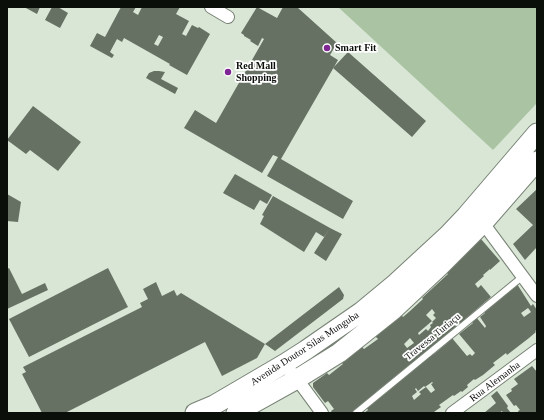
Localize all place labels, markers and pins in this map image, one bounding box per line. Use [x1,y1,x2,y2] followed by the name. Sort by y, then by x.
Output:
[335,42,376,54] place label: Smart Fit
[322,43,332,53] marker: Smart Fit
[236,60,277,84] place label: Red Mall Shopping
[223,67,233,77] marker: Red Mall Shopping

